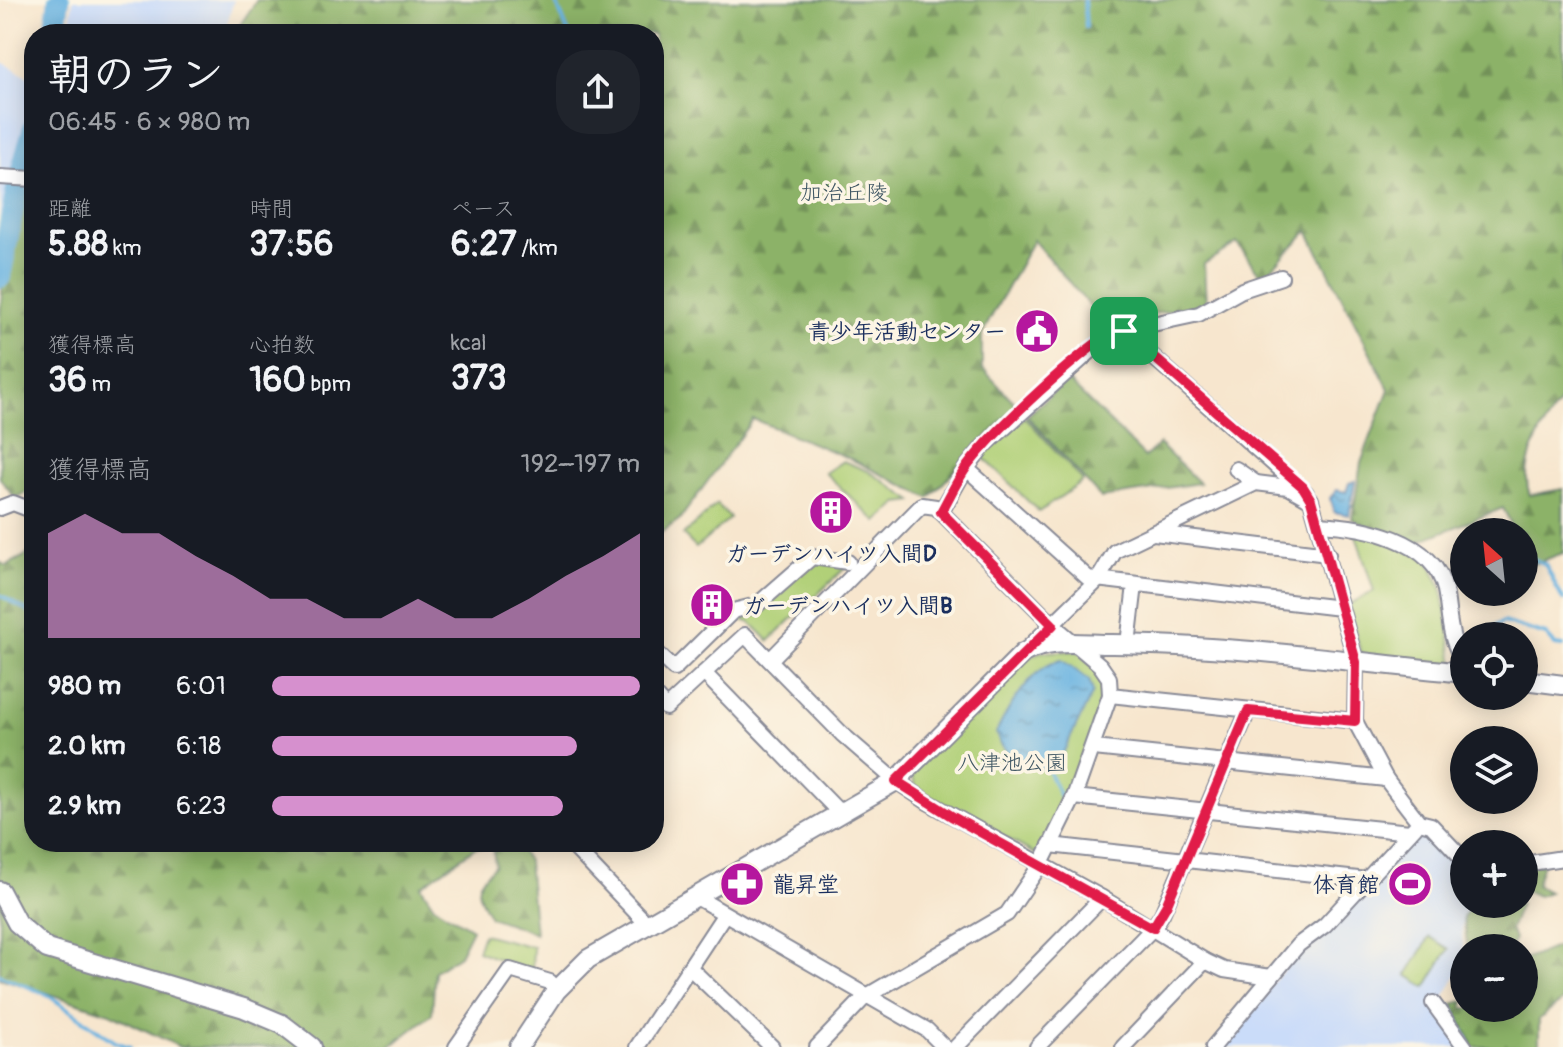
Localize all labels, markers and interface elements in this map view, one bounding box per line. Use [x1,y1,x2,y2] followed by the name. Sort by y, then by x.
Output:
[48,48,224,103] text: 朝のラン
[556,50,640,134] button: share
[48,106,250,138] text: 06:45 · 6 × 980 m
[800,179,888,207] park label: 加治丘陵
[48,195,92,223] text: 距離
[249,195,293,223] text: 時間
[451,195,515,223] text: ペース
[48,223,108,266] text: 5.88
[249,223,334,266] text: 37:56
[451,223,517,266] text: 6:27
[108,234,142,262] text: km
[517,234,558,262] text: /km
[1090,297,1158,365] pin
[1013,307,1061,355] public building icon: 青少年活動センター
[1102,309,1146,353] icon: arrive
[808,318,1006,346] place label: 青少年活動センター
[451,329,486,357] text: kcal
[48,331,136,359] text: 獲得標高
[249,331,315,359] text: 心拍数
[451,357,507,400] text: 373
[48,359,87,402] text: 36
[249,359,306,402] text: 160
[87,370,111,398] text: m
[306,370,351,398] text: bpm
[521,448,640,480] text: 192–197 m
[48,454,152,486] text: 獲得標高
[807,488,855,536] building icon: ガーデンハイツ入間D
[1450,518,1538,606] north arrow
[1450,518,1538,1022] map controls
[726,540,937,568] place label: ガーデンハイツ入間D
[688,581,736,629] building icon: ガーデンハイツ入間B
[743,592,953,620] place label: ガーデンハイツ入間B
[1450,622,1538,710] button: locate
[48,670,121,702] text: 980 m
[176,670,226,702] text: 6:01
[1450,726,1538,814] button: layers
[48,730,126,762] text: 2.0 km
[176,730,221,762] text: 6:18
[957,749,1067,777] park label: 八津池公園
[48,790,121,822] text: 2.9 km
[176,790,226,822] text: 6:23
[1450,830,1538,918] button: +
[718,860,766,908] pharmacy icon: 龍昇堂
[1386,860,1434,908] sports icon: 体育館
[773,871,839,899] place label: 龍昇堂
[1313,871,1379,899] place label: 体育館
[1450,934,1538,1022] button: −

